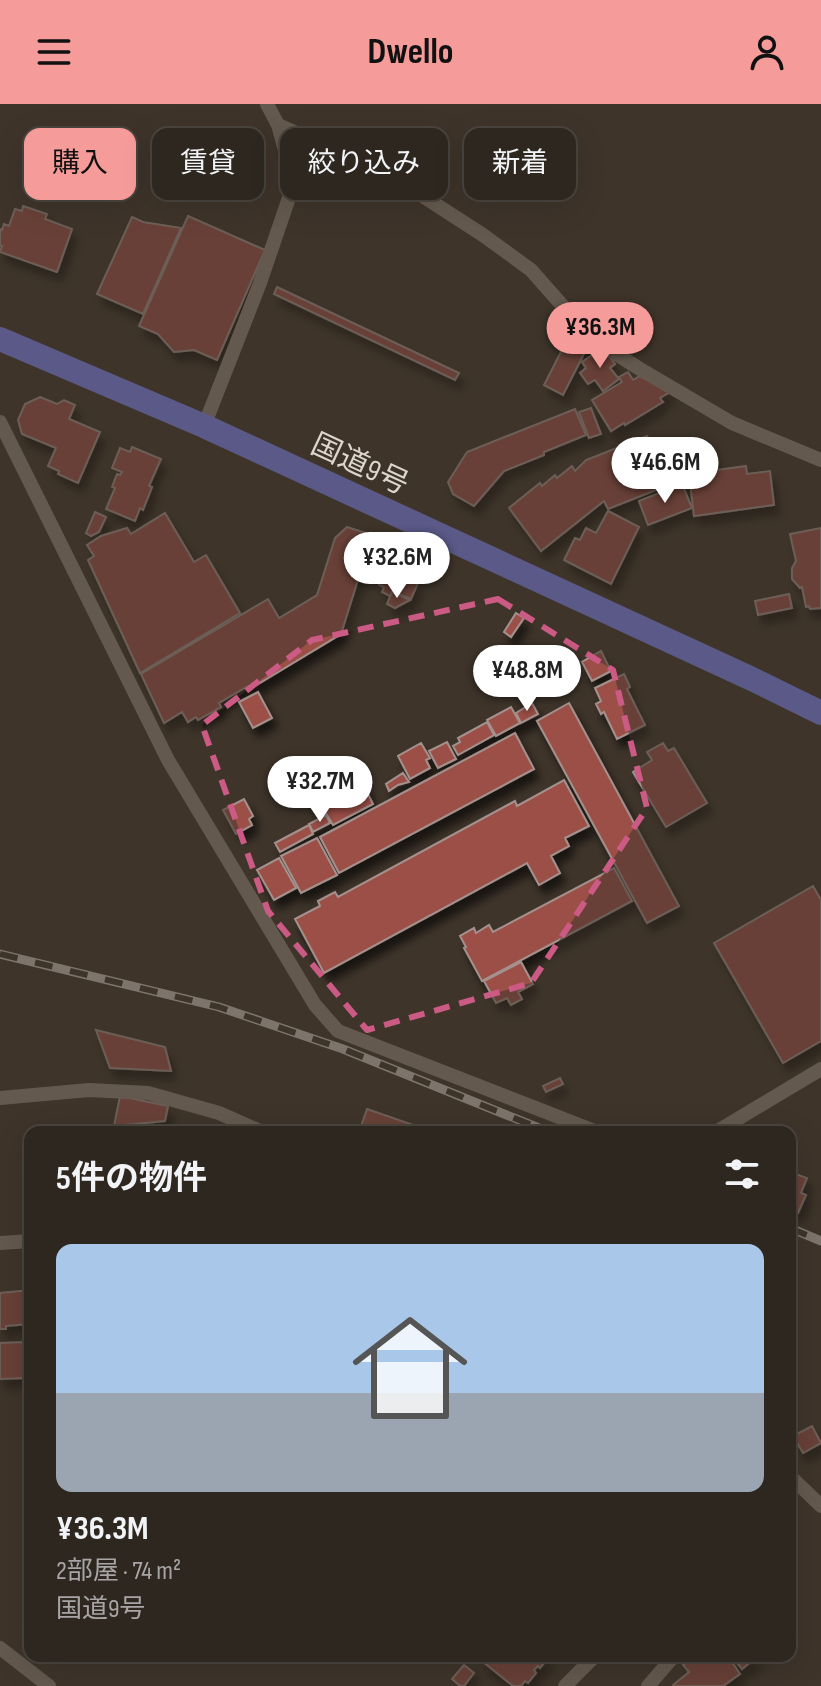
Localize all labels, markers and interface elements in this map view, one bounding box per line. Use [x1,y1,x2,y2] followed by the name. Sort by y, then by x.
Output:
[32,30,76,74] icon: menu
[745,30,789,74] icon: person
[368,31,453,74] text: Dwello
[24,128,136,200] chip: 購入
[152,128,264,200] chip: 賃貸
[280,128,448,200] chip: 絞り込み
[464,128,576,200] chip: 新着
[535,302,665,370] pin: ¥36.3M
[565,312,635,343] text: ¥36.3M
[305,427,414,503] street label: 国道9号
[600,437,730,505] pin: ¥46.6M
[630,447,700,478] text: ¥46.6M
[332,532,462,600] pin: ¥32.6M
[362,542,432,573] text: ¥32.6M
[462,645,592,713] pin: ¥48.8M
[491,655,563,686] text: ¥48.8M
[255,756,385,824] pin: ¥32.7M
[285,766,355,797] text: ¥32.7M
[720,1152,764,1196] icon: filters
[56,1158,207,1199] text: 5件の物件
[338,1296,482,1440] icon: home
[56,1508,149,1549] text: ¥36.3M
[56,1556,181,1587] text: 2部屋 · 74 m²
[56,1594,146,1625] text: 国道9号

